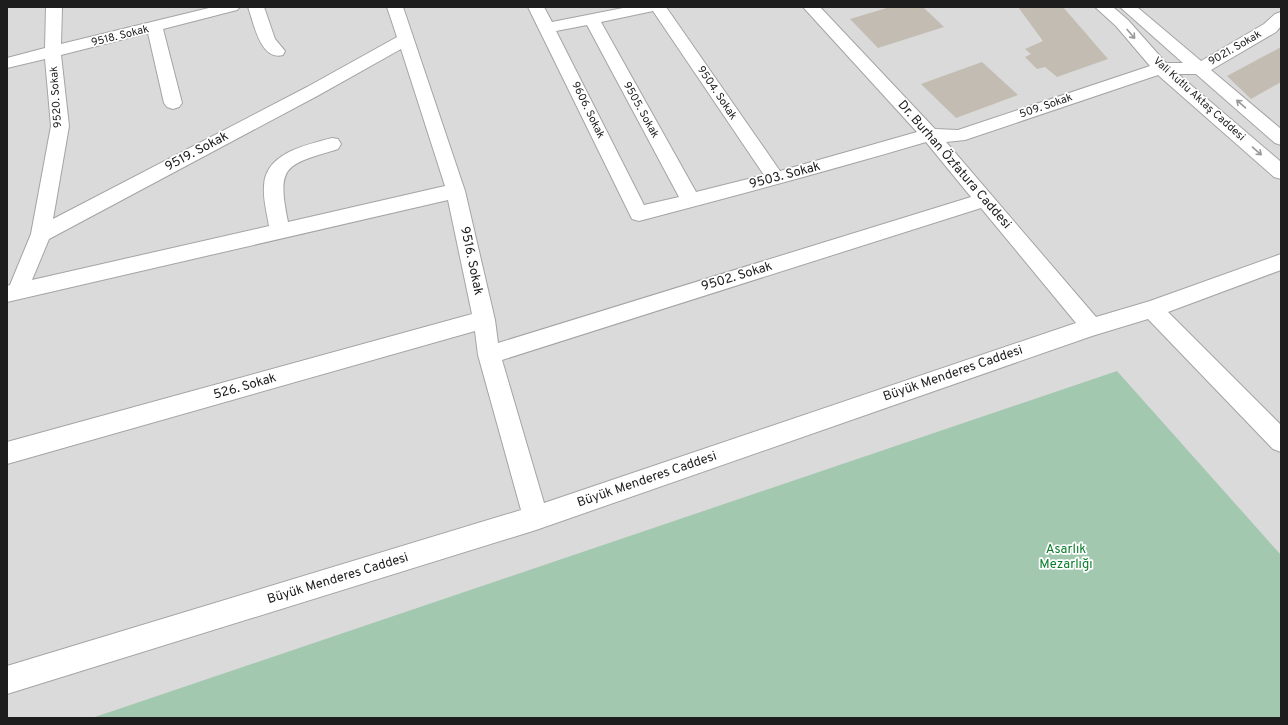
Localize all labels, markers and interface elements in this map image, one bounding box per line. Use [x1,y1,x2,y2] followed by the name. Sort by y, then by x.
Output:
[90,22,150,50] street label: 9518. Sokak
[1206,27,1264,69] street label: 9021. Sokak
[1127,28,1136,39] one-way arrow
[1150,54,1248,144] street label: Vali Kutlu Aktaş Caddesi
[694,63,740,123] street label: 9504. Sokak
[47,65,65,128] street label: 9520. Sokak
[568,79,608,141] street label: 9606. Sokak
[620,79,662,141] street label: 9505. Sokak
[1018,90,1075,122] street label: 509. Sokak
[894,96,1016,233] street label: Dr. Burhan Özfatura Caddesi
[1235,100,1246,109] one-way arrow
[163,129,232,175] street label: 9519. Sokak
[1251,146,1262,155] one-way arrow
[748,159,822,193] street label: 9503. Sokak
[456,225,486,297] street label: 9516. Sokak
[700,259,774,295] street label: 9502. Sokak
[881,343,1025,405] street label: Büyük Menderes Caddesi
[212,370,278,404] street label: 526. Sokak
[575,449,719,511] street label: Büyük Menderes Caddesi
[1039,542,1093,573] park label: Asarlık Mezarlığı
[266,550,410,608] street label: Büyük Menderes Caddesi

